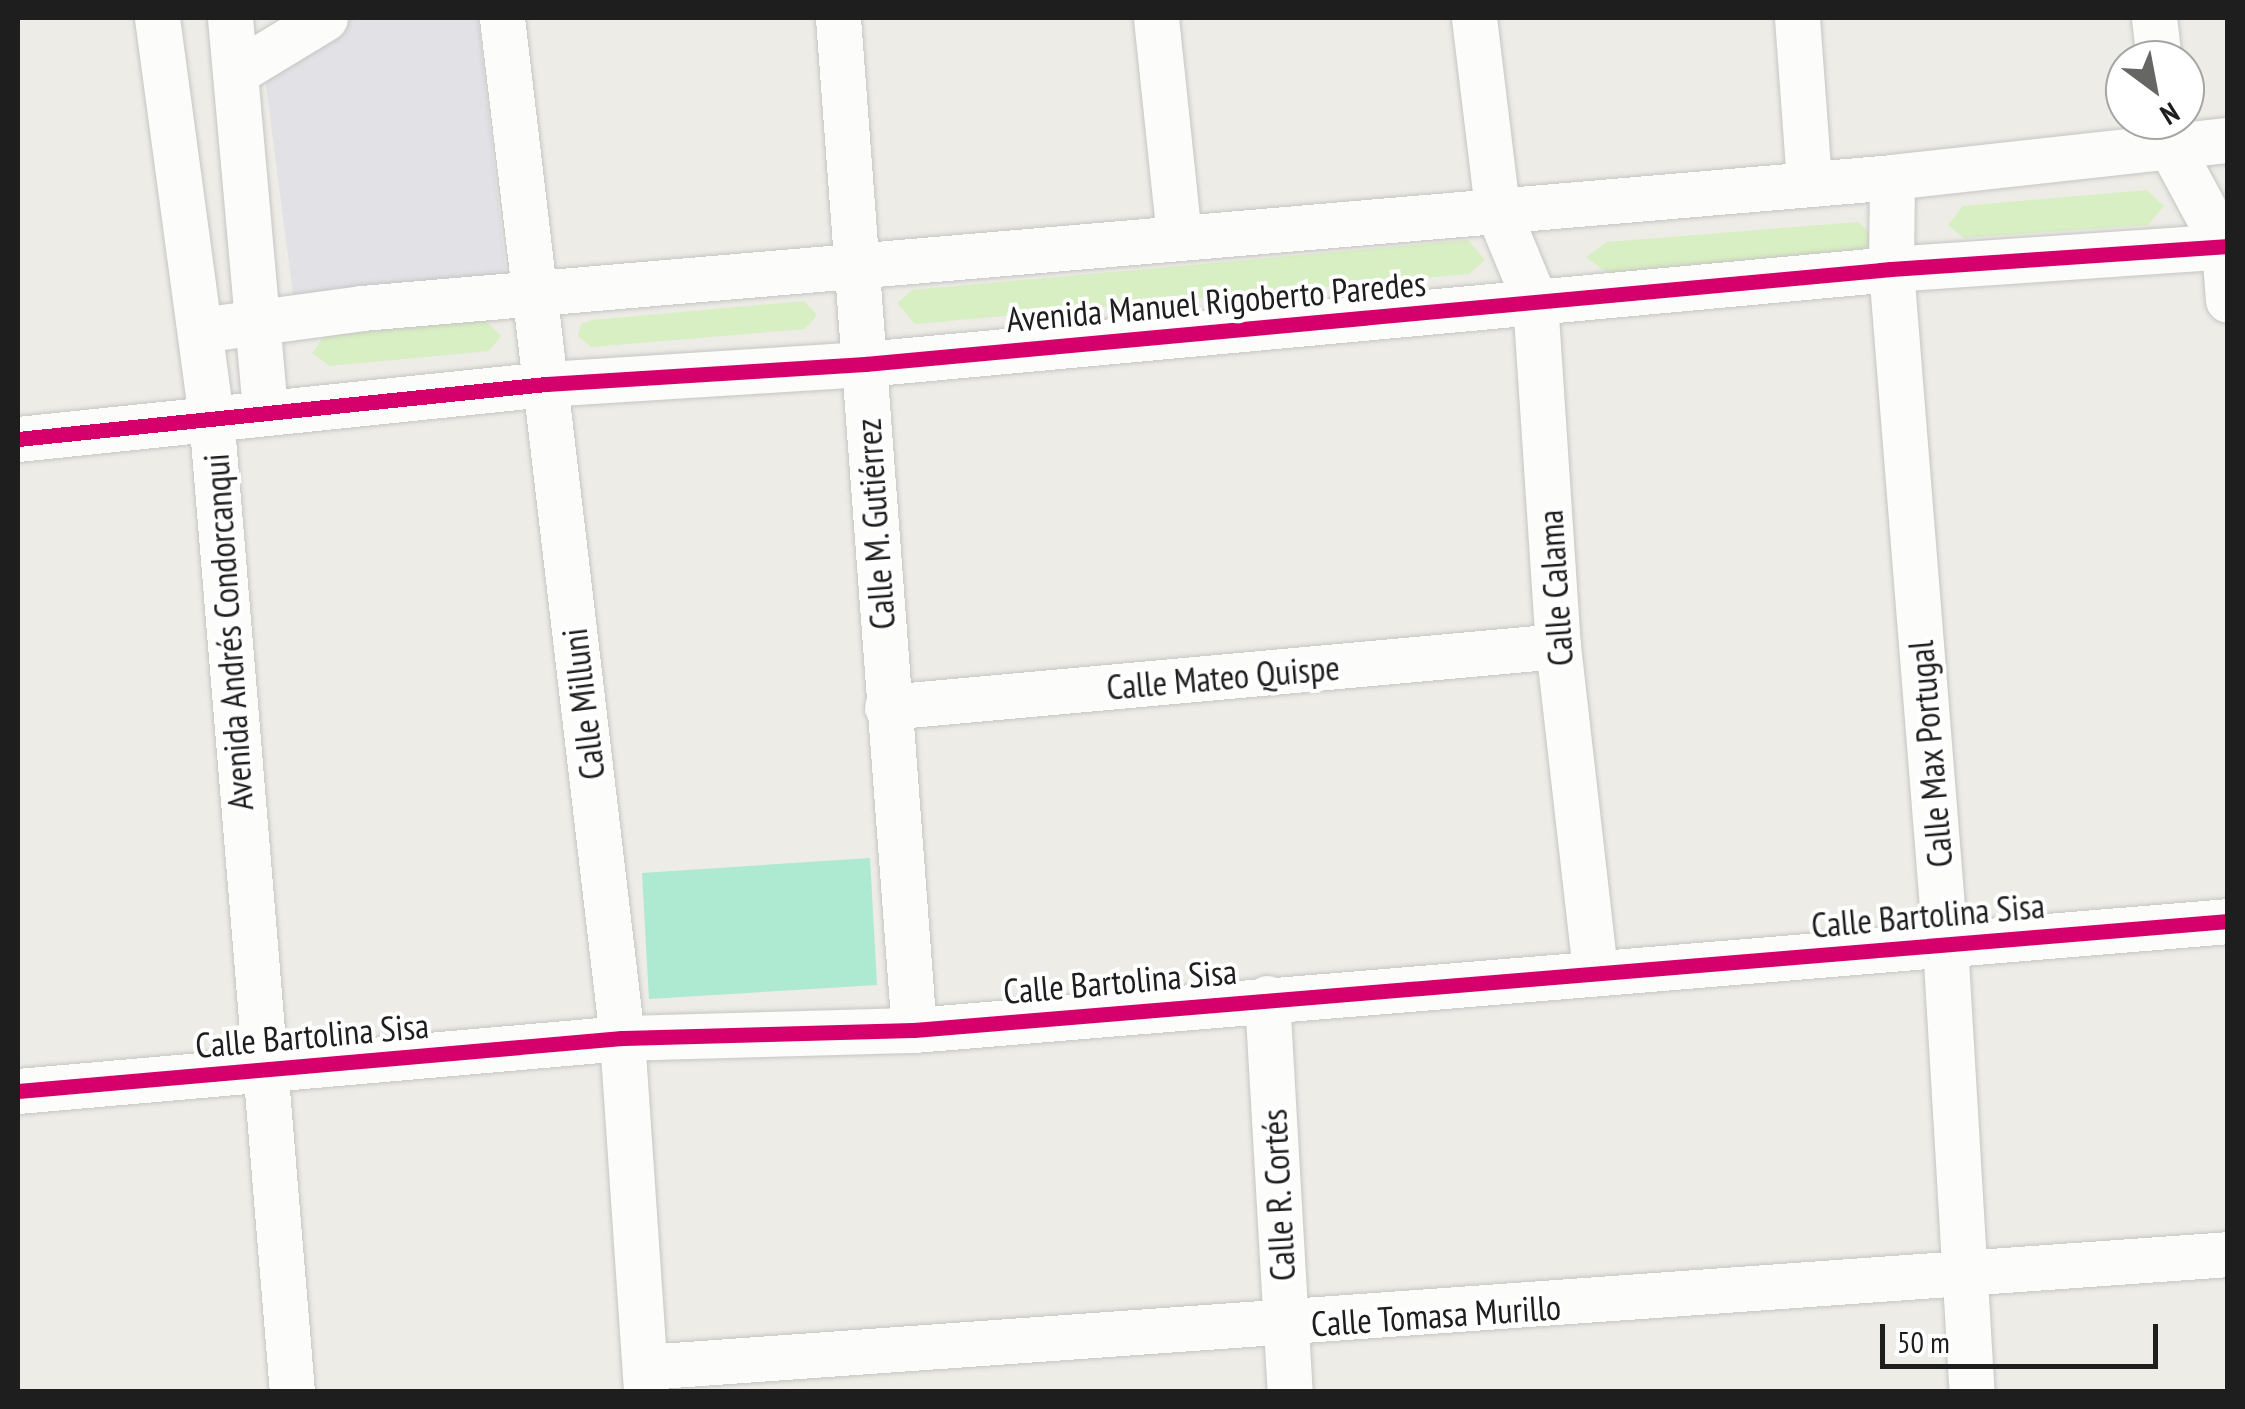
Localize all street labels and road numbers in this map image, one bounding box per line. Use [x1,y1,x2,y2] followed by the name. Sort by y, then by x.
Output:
[1005,262,1427,340] street label: Avenida Manuel Rigoberto Paredes
[847,416,903,632] street label: Calle M. Gutiérrez
[195,452,261,812] street label: Avenida Andrés Condorcanqui
[1529,509,1581,667] street label: Calle Calama
[553,626,613,782] street label: Calle Milluni
[1899,638,1961,870] street label: Calle Max Portugal
[1105,646,1341,708] street label: Calle Mateo Quispe
[1810,884,2046,946] street label: Calle Bartolina Sisa
[1002,950,1238,1012] street label: Calle Bartolina Sisa
[194,1004,430,1066] street label: Calle Bartolina Sisa
[1252,1107,1304,1283] street label: Calle R. Cortés
[1309,1285,1563,1345] street label: Calle Tomasa Murillo

